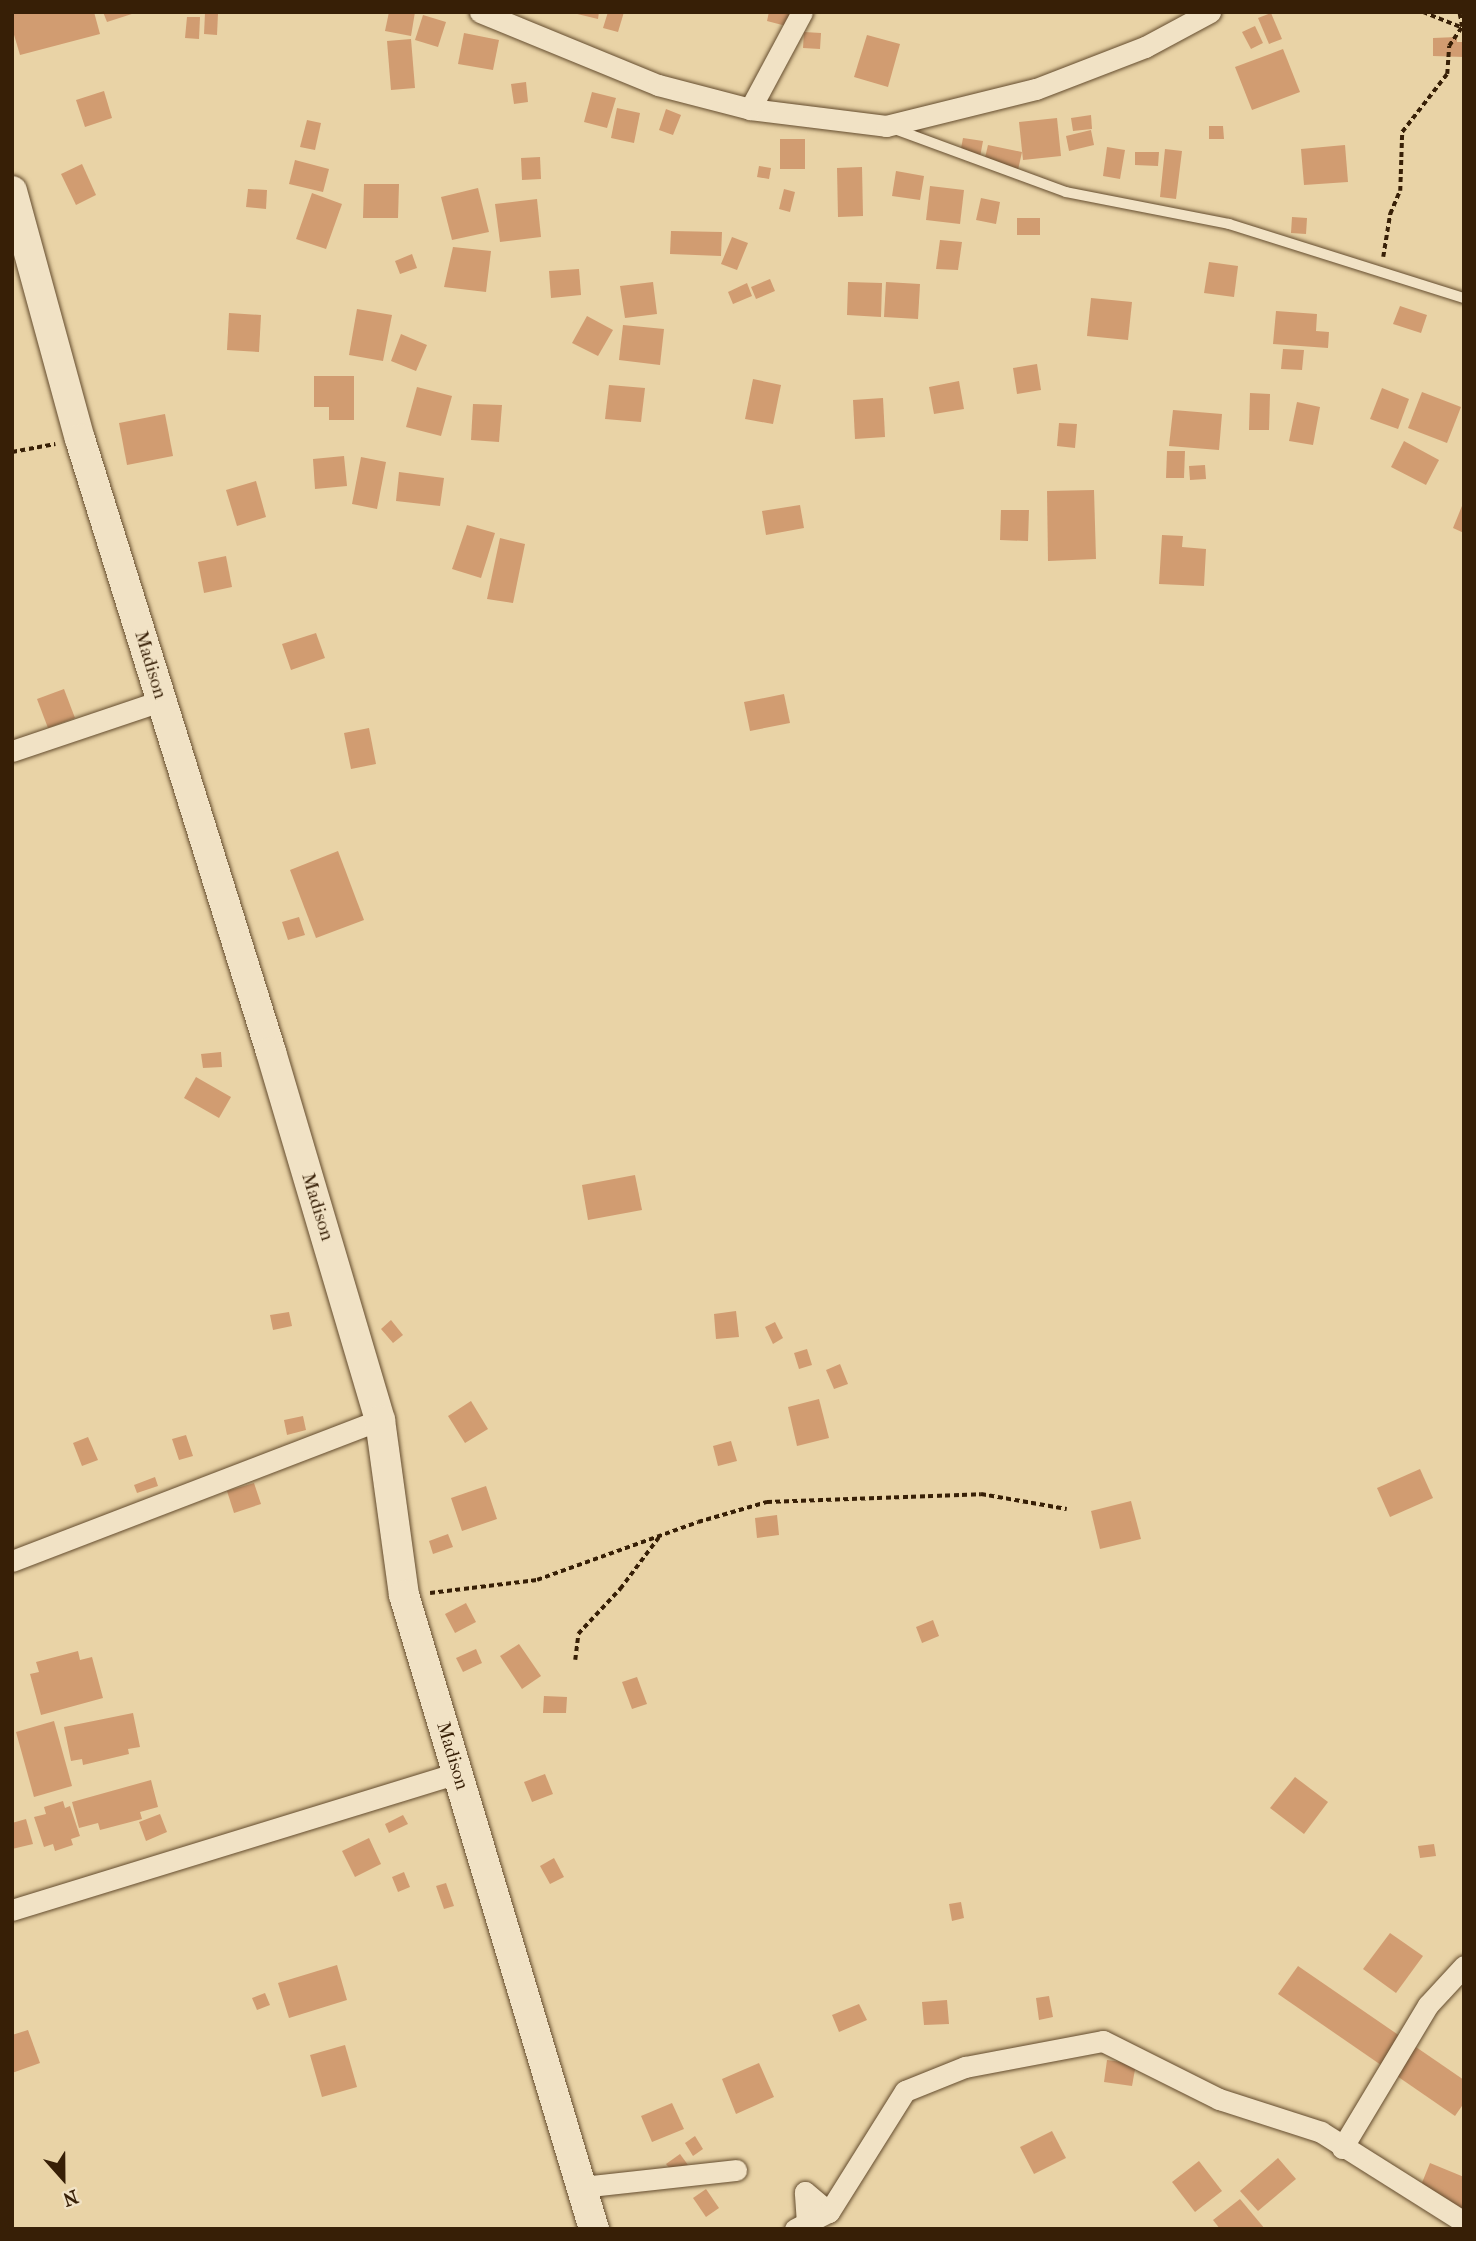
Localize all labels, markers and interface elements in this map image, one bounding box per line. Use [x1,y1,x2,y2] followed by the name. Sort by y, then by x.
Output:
[129,628,171,702] street label: Madison
[296,1170,338,1244] street label: Madison
[431,1719,473,1793] street label: Madison
[28,2143,98,2213] north arrow
[60,2185,81,2210] text: N

